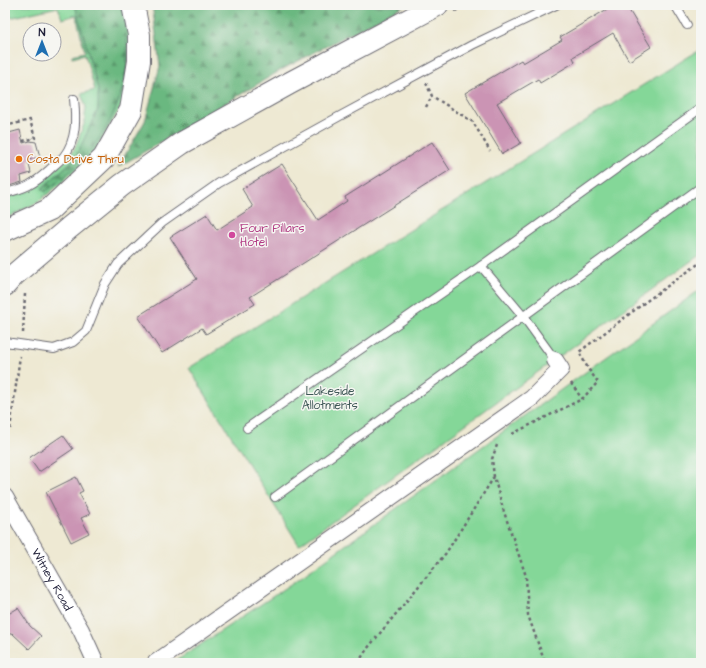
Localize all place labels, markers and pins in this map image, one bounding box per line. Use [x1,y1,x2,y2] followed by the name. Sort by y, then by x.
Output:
[27,151,124,168] place label: Costa Drive Thru
[14,154,24,164] marker: Costa Drive Thru
[240,220,305,251] place label: Four Pillars Hotel
[227,230,237,240] marker: Four Pillars Hotel

